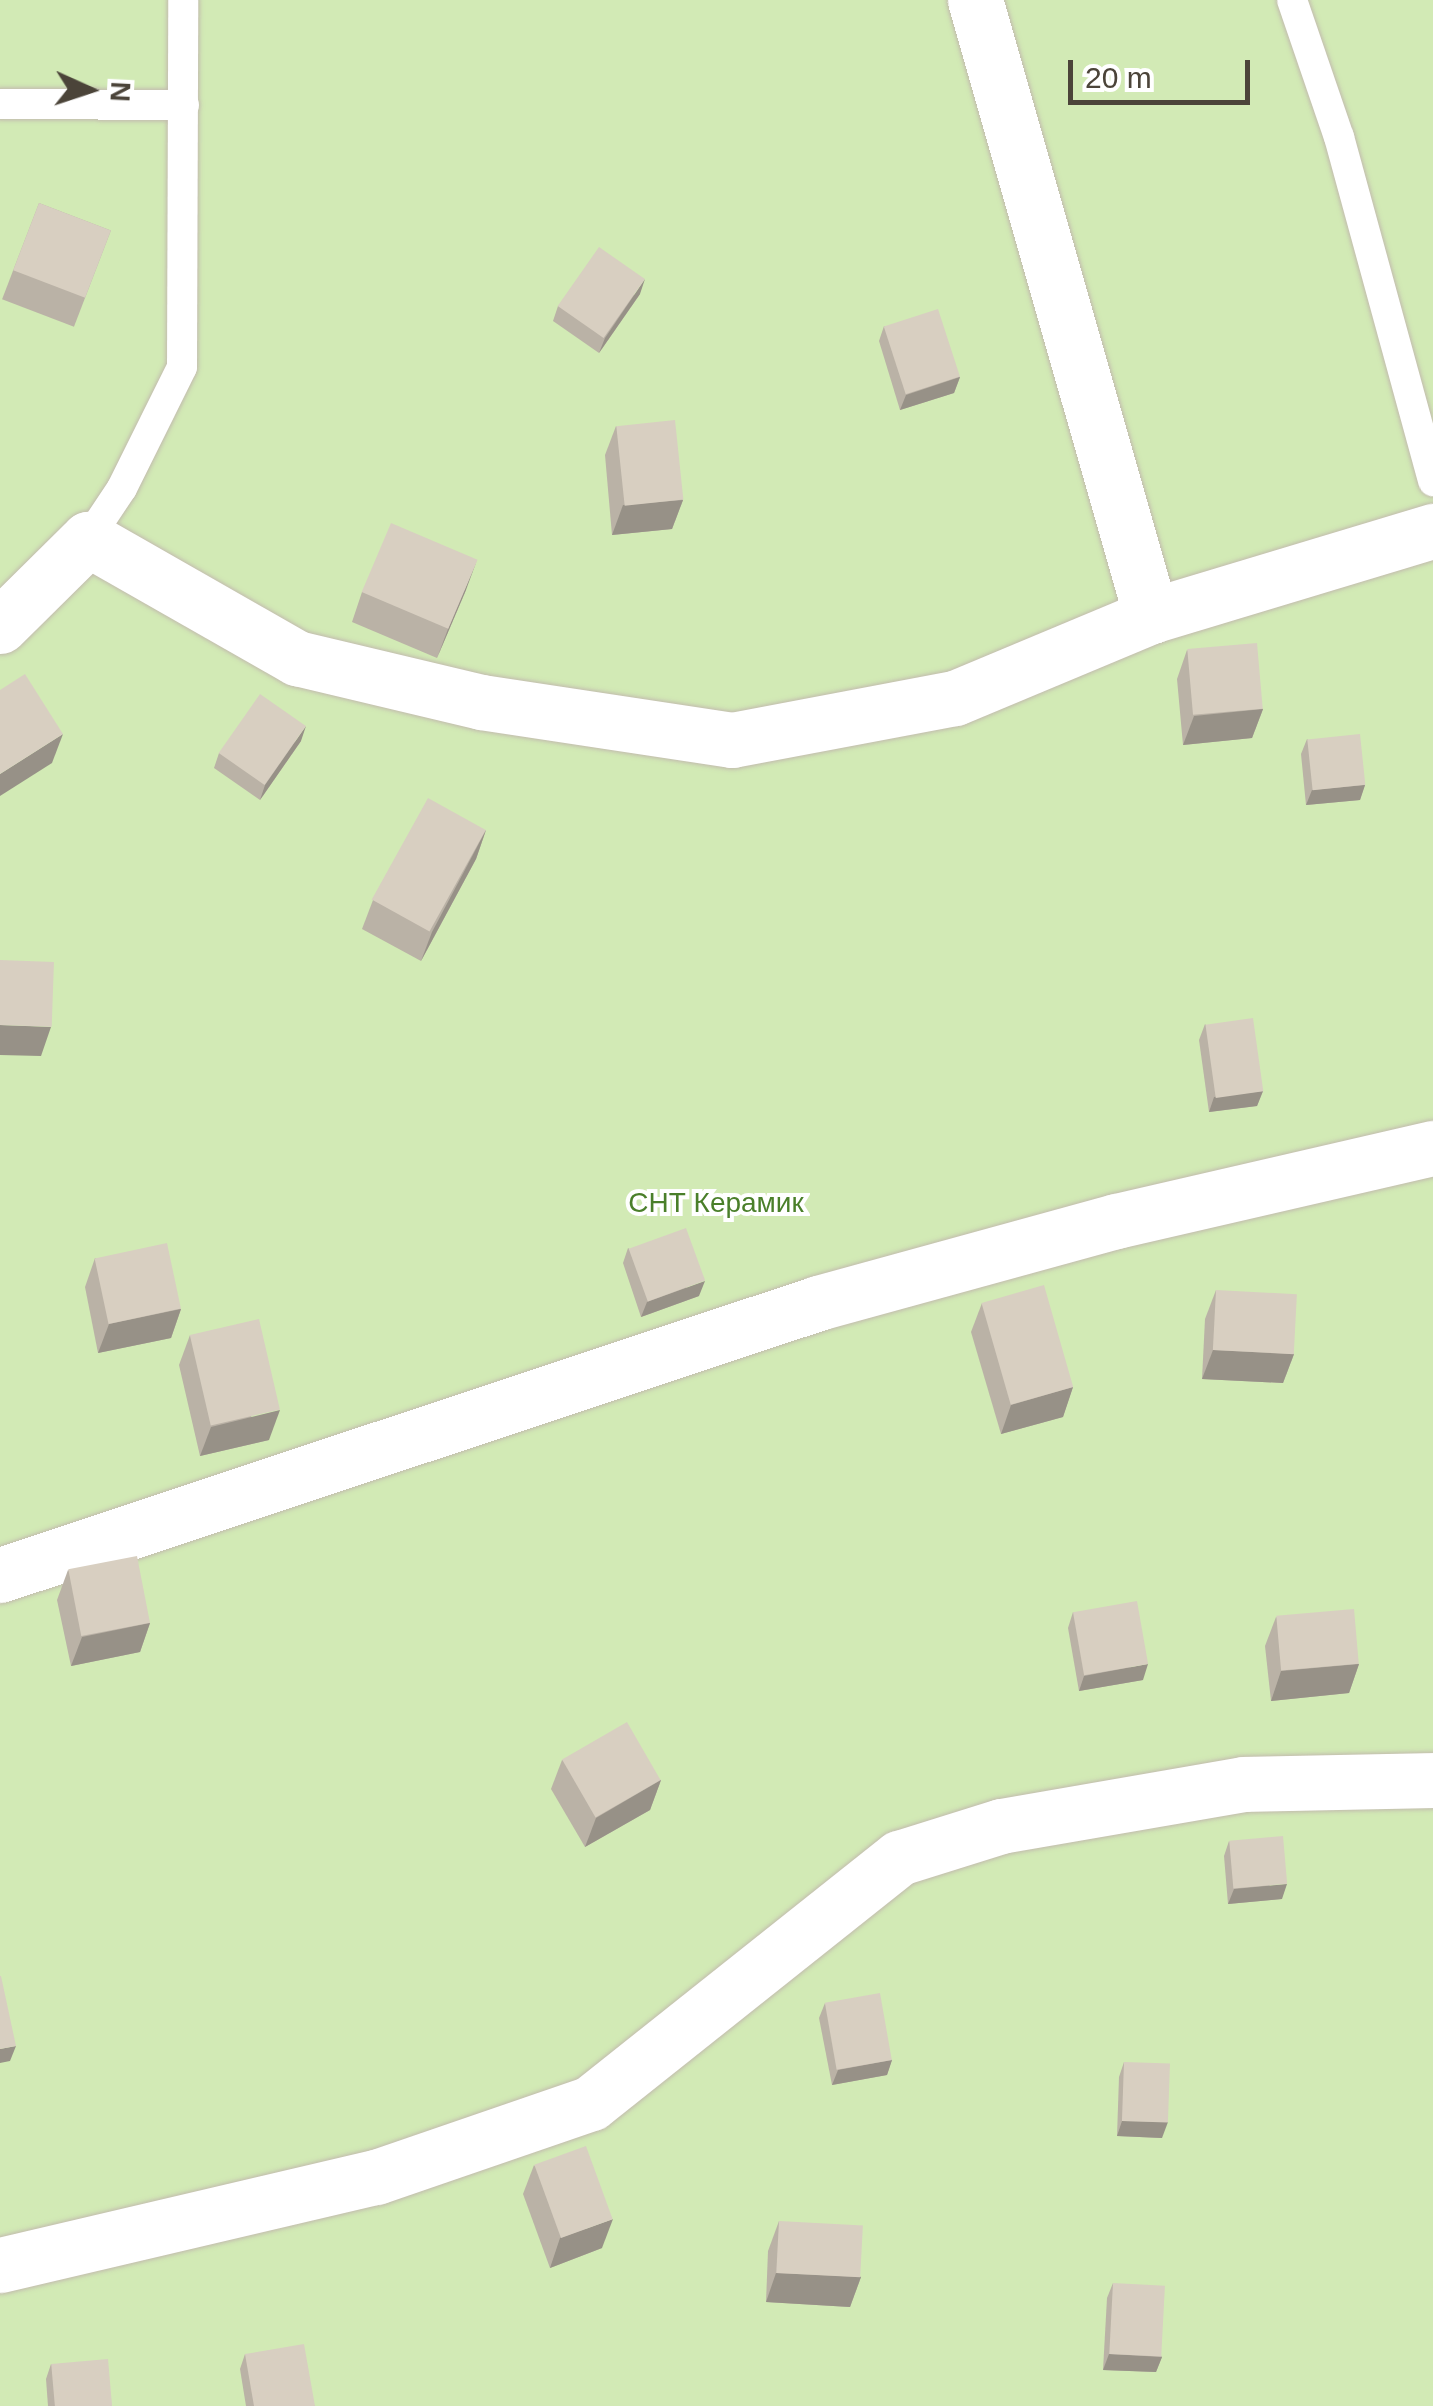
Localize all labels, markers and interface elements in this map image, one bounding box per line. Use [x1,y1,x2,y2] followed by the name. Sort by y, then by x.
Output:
[40,40,140,140] north arrow
[1073,40,1256,102] scale bar
[1085,61,1152,94] text: 20 m
[104,81,136,103] text: N
[628,1186,804,1220] park label: СНТ Керамик

